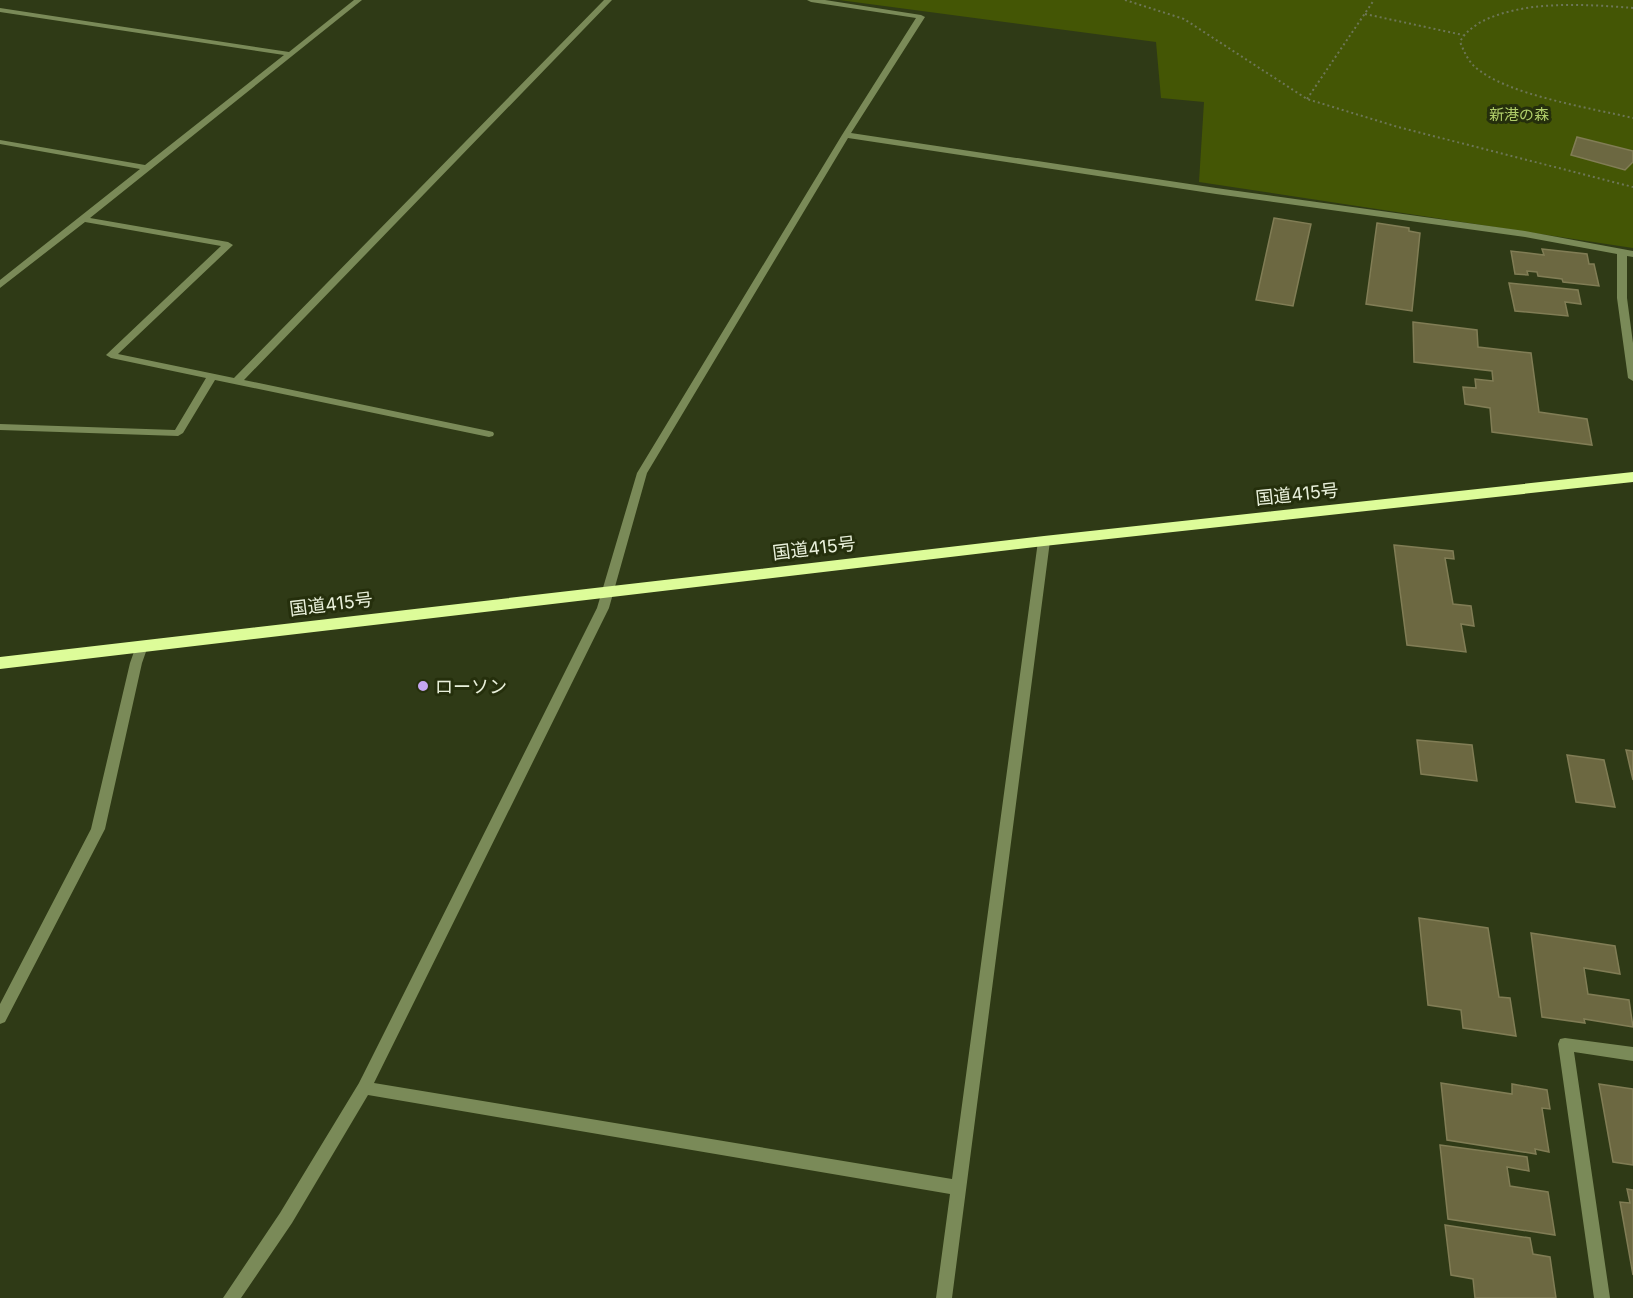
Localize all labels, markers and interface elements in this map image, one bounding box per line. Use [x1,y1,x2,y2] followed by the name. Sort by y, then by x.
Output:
[1489,105,1549,124] park label: 新港の森
[1254,479,1340,509] street label: 国道415号
[771,532,857,564] street label: 国道415号
[288,588,374,620] street label: 国道415号
[435,676,507,697] place label: ローソン
[416,679,430,693] marker: ローソン

